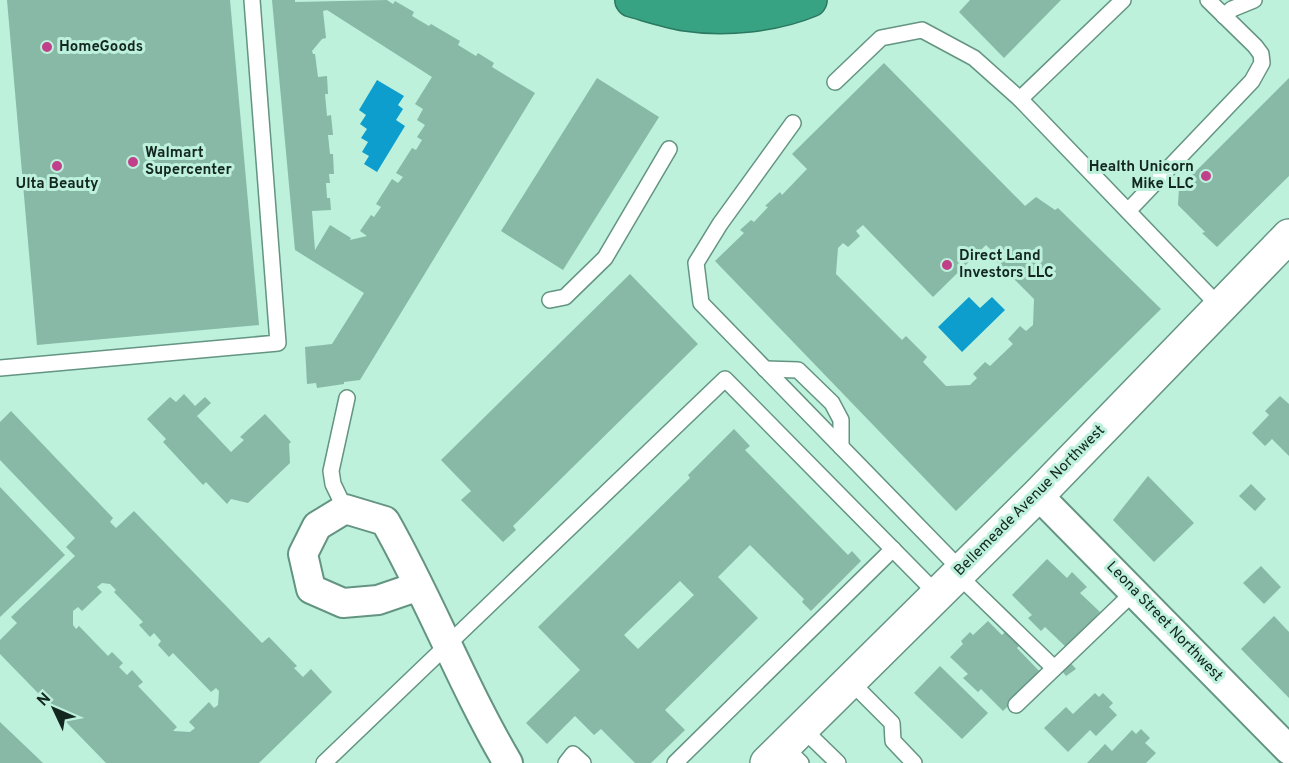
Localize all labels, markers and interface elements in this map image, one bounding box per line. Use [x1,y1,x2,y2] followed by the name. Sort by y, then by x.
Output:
[59,38,143,57] place label: HomeGoods
[40,40,54,54] marker: HomeGoods
[145,144,232,180] place label: Walmart Supercenter
[126,155,140,169] marker: Walmart Supercenter
[1089,158,1194,194] place label: Health Unicorn Mike LLC
[50,159,64,173] marker: Ulta Beauty
[1199,169,1213,183] marker: Health Unicorn Mike LLC
[15,175,99,194] place label: Ulta Beauty
[959,247,1053,283] place label: Direct Land Investors LLC
[940,258,954,272] marker: Direct Land Investors LLC
[950,421,1110,581] street label: Bellemeade Avenue Northwest
[1102,558,1226,686] street label: Leona Street Northwest
[24,679,84,739] north arrow
[33,689,56,711] text: N

